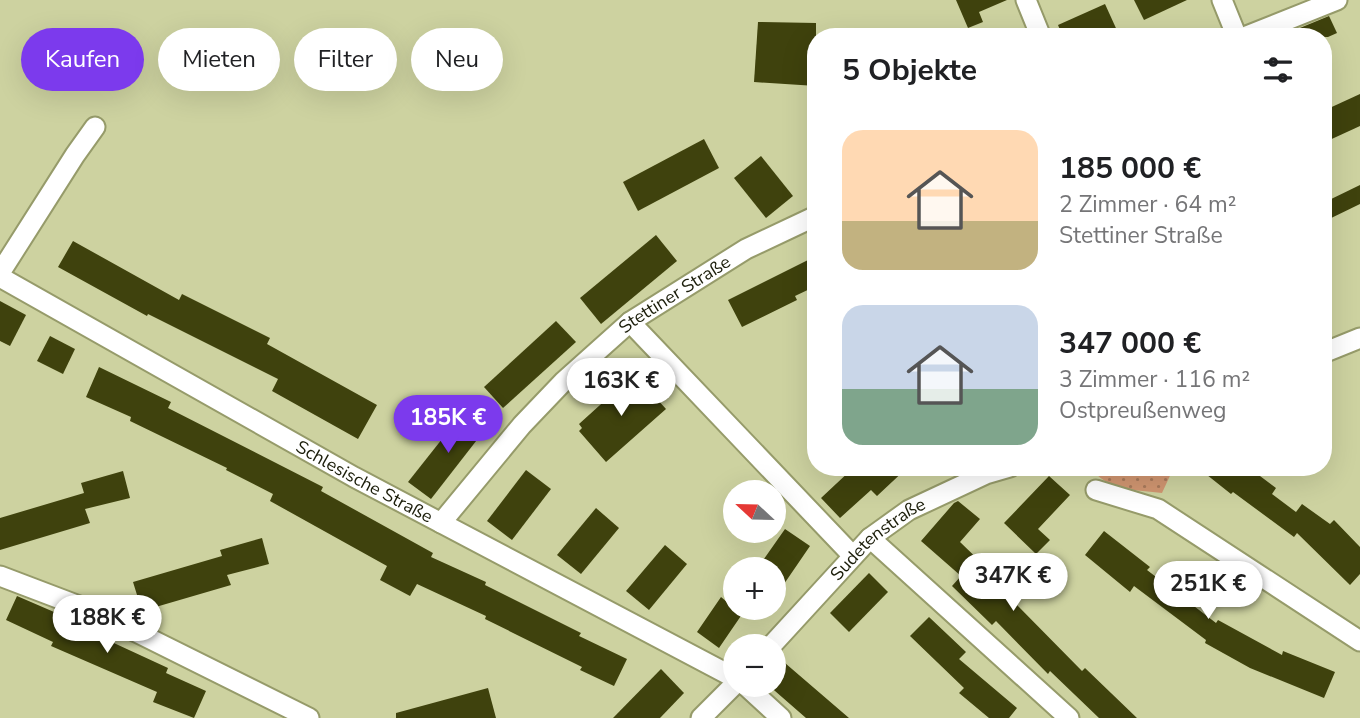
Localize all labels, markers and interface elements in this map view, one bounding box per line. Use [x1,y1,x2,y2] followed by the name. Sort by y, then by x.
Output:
[21,28,144,91] chip: Kaufen
[158,28,280,91] chip: Mieten
[294,28,397,91] chip: Filter
[411,28,503,91] chip: Neu
[842,50,977,91] text: 5 Objekte
[1259,51,1297,89] icon: filters
[1059,148,1201,189] text: 185 000 €
[898,158,982,242] icon: home
[1059,189,1236,220] text: 2 Zimmer · 64 m²
[1059,220,1223,251] text: Stettiner Straße
[613,250,735,339] street label: Stettiner Straße
[1059,323,1201,364] text: 347 000 €
[898,333,982,417] icon: home
[564,358,678,418] pin: 163K €
[1059,364,1250,395] text: 3 Zimmer · 116 m²
[583,365,659,396] text: 163K €
[1059,395,1227,426] text: Ostpreußenweg
[391,396,505,455] pin: 185K €
[410,402,486,433] text: 185K €
[292,435,437,529] street label: Schlesische Straße
[723,480,786,542] north arrow
[723,480,786,697] map controls
[825,492,929,586] street label: Sudetenstraße
[956,554,1070,613] pin: 347K €
[723,557,786,620] button: +
[975,560,1051,591] text: 347K €
[1151,562,1265,621] pin: 251K €
[1170,568,1246,599] text: 251K €
[50,596,164,655] pin: 188K €
[69,602,145,633] text: 188K €
[723,634,786,697] button: −

